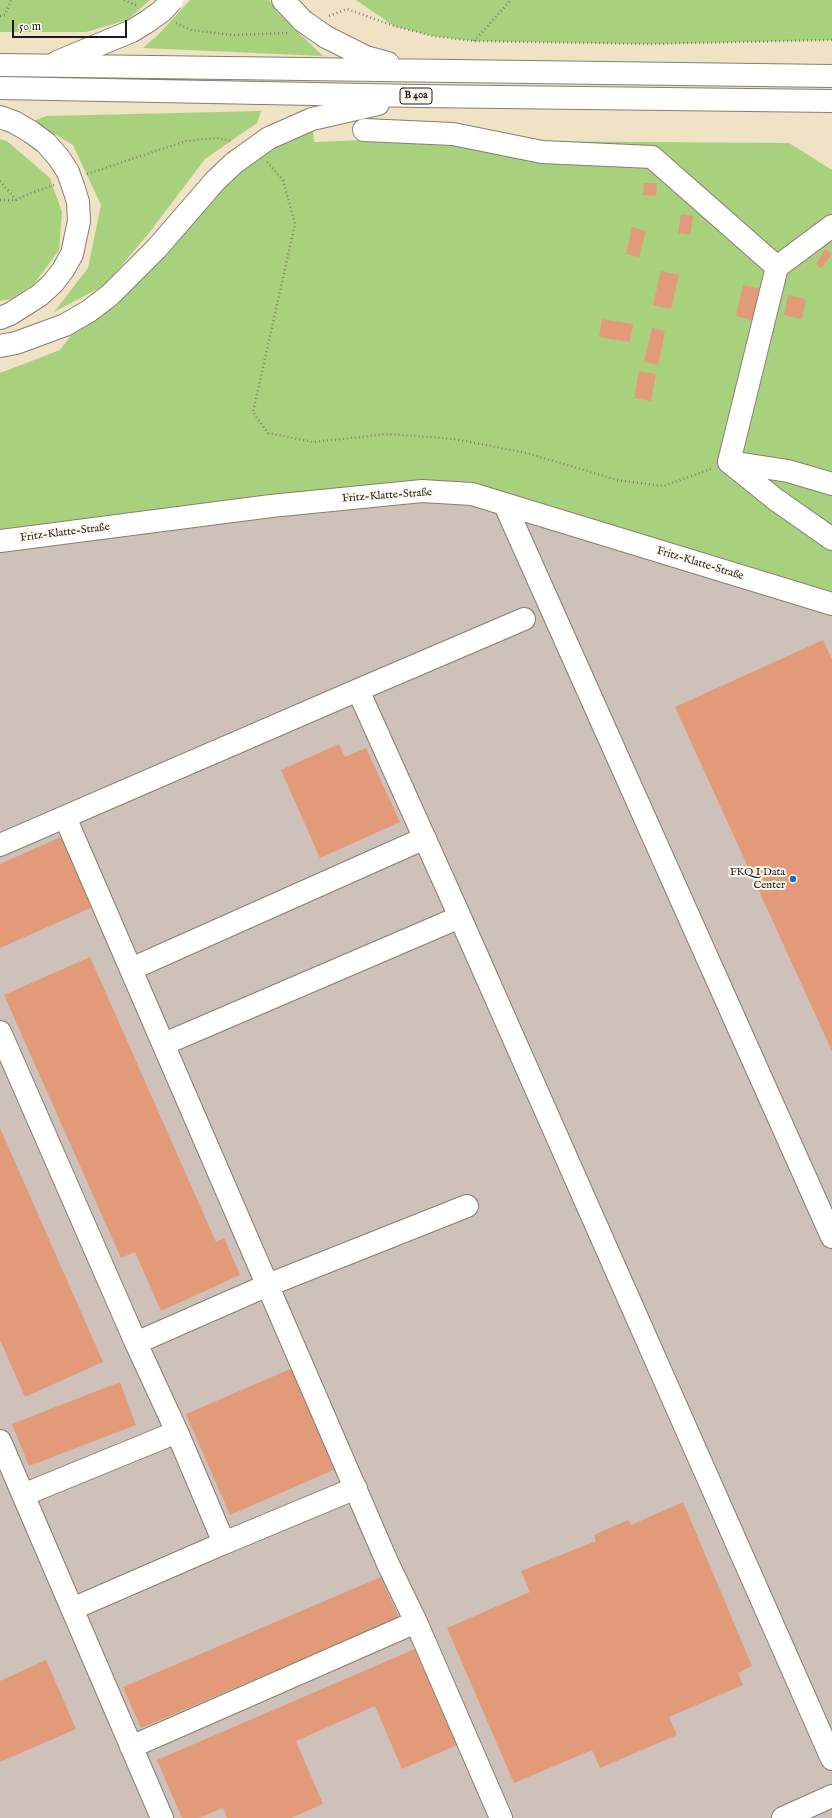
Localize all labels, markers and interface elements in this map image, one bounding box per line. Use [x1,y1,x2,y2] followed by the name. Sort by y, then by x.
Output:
[14,12,129,38] scale bar
[19,19,41,34] text: 50 m
[400,88,432,104] road number: B 40a
[342,486,432,506] street label: Fritz-Klatte-Straße
[19,521,111,545] street label: Fritz-Klatte-Straße
[655,545,745,583] street label: Fritz-Klatte-Straße
[730,866,785,892] place label: FKQ I Data Center
[788,874,798,884] marker: FKQ I Data Center

